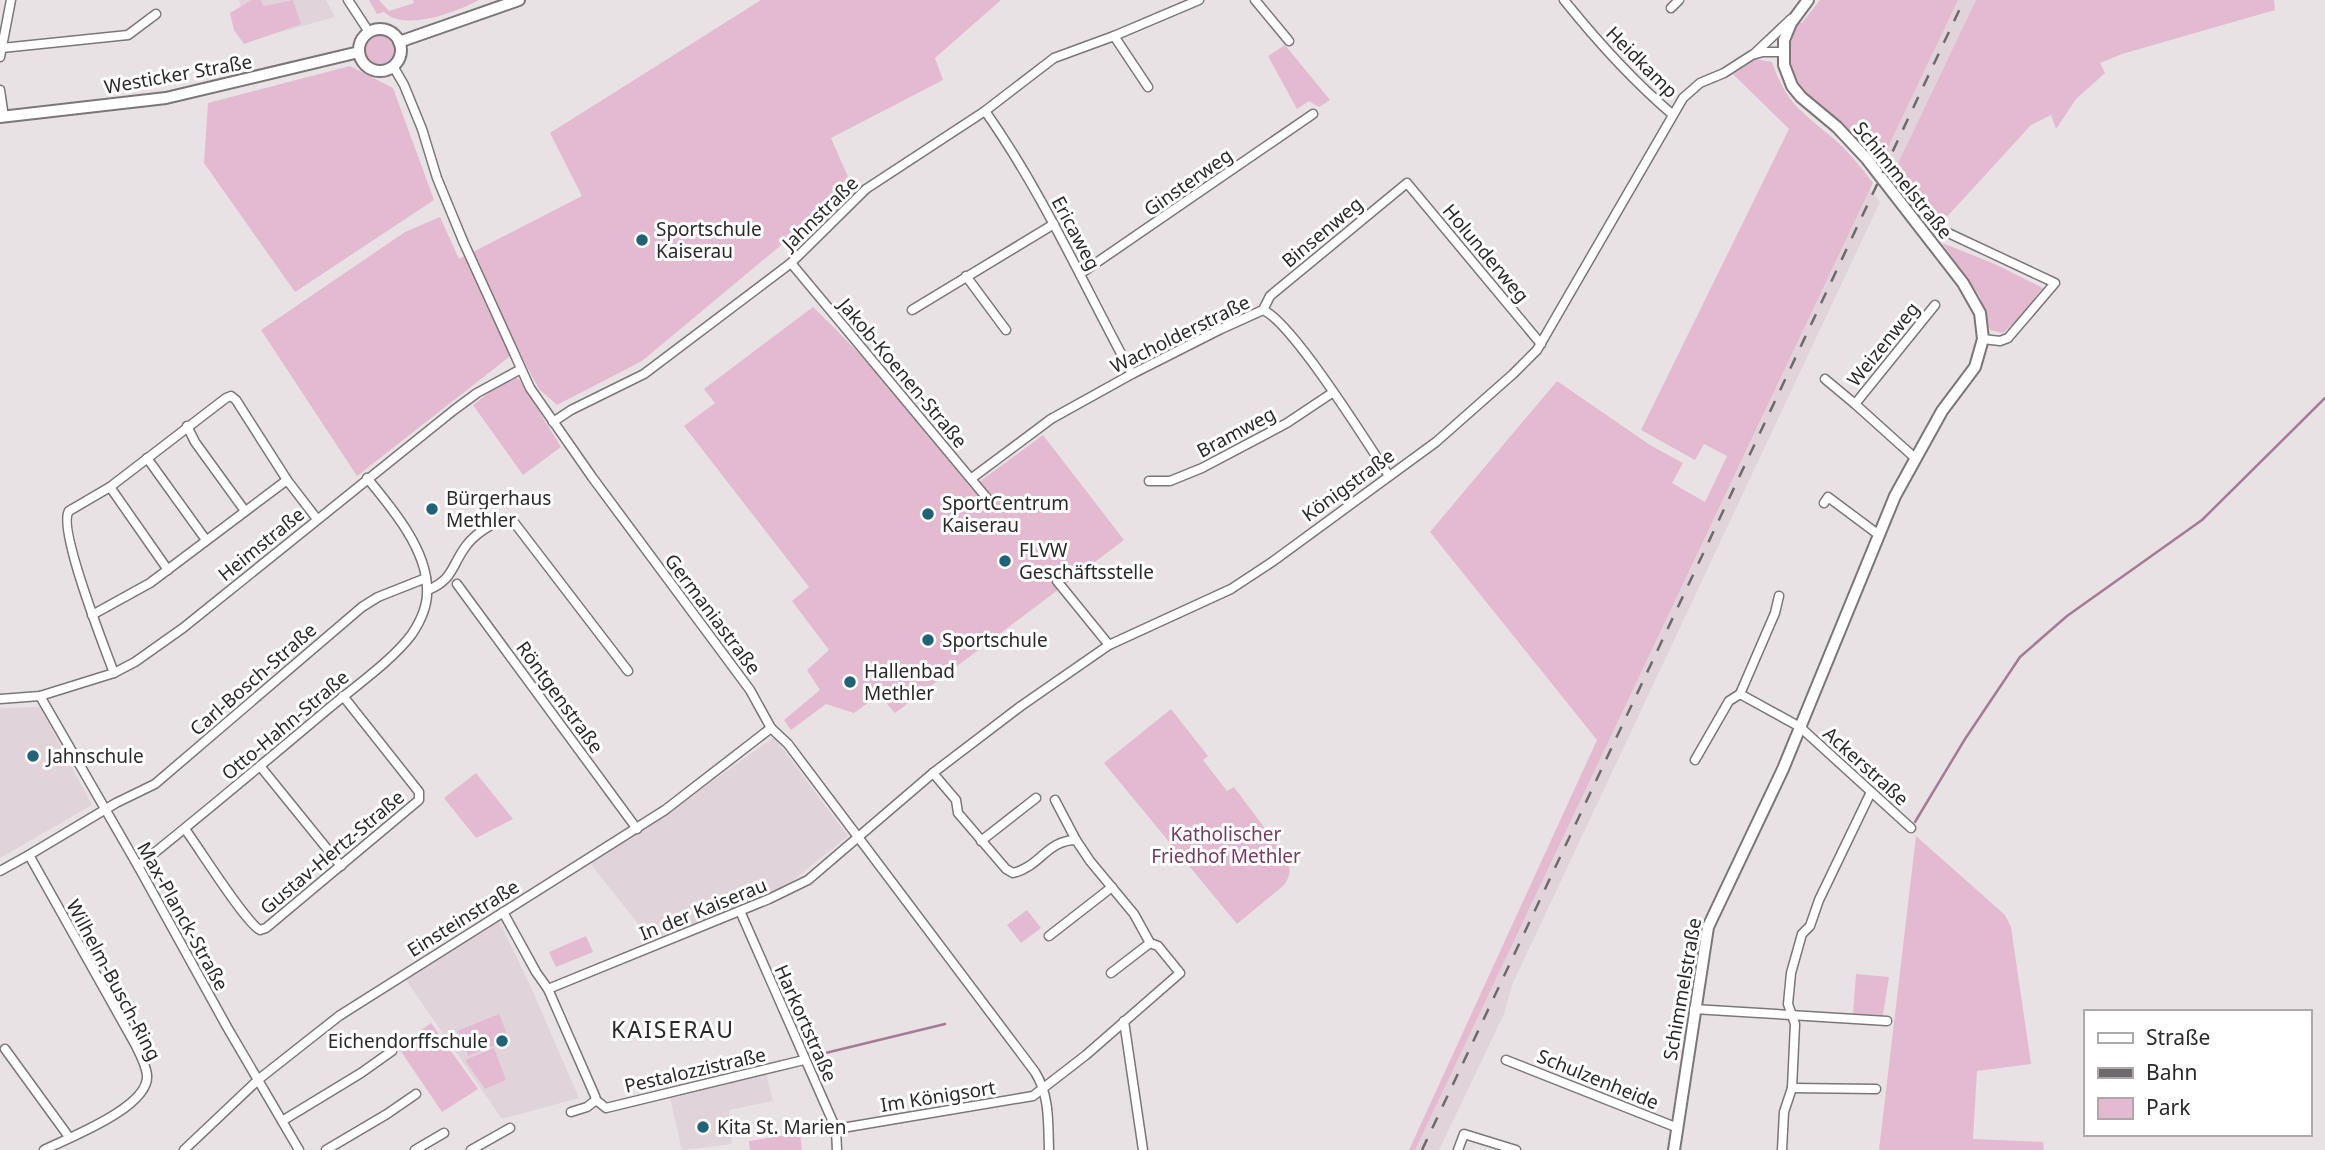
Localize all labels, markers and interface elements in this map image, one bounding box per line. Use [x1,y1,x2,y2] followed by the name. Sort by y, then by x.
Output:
[1600,20,1684,104] street label: Heidkamp
[102,48,254,100] street label: Westicker Straße
[1848,116,1958,244] street label: Schimmelstraße
[1139,142,1237,222] street label: Ginsterweg
[775,170,864,257] street label: Jahnstraße
[1046,191,1106,275] street label: Ericaweg
[1276,191,1368,273] street label: Binsenweg
[1437,198,1535,308] street label: Holunderweg
[656,216,762,264] place label: Sportschule Kaiserau
[634,232,650,248] marker: Sportschule Kaiserau
[1106,289,1254,379] street label: Wacholderstraße
[831,291,973,453] street label: Jakob-Koenen-Straße
[1841,296,1925,392] street label: Weizenweg
[1192,400,1280,464] street label: Bramweg
[1297,443,1399,527] street label: Königstraße
[446,485,551,533] place label: Bürgerhaus Methler
[942,490,1069,538] place label: SportCentrum Kaiserau
[212,501,310,587] street label: Heimstraße
[424,501,440,517] marker: Bürgerhaus Methler
[920,506,936,522] marker: SportCentrum Kaiserau
[1019,537,1154,585] place label: FLVW Geschäftsstelle
[659,548,767,680] street label: Germaniastraße
[997,553,1013,569] marker: FLVW Geschäftsstelle
[184,617,322,741] street label: Carl-Bosch-Straße
[942,627,1048,653] place label: Sportschule
[920,632,936,648] marker: Sportschule
[510,636,610,758] street label: Röntgenstraße
[864,658,955,706] place label: Hallenbad Methler
[216,664,354,786] street label: Otto-Hahn-Straße
[842,674,858,690] marker: Hallenbad Methler
[1818,721,1914,811] street label: Ackerstraße
[45,743,144,769] place label: Jahnschule
[25,748,41,764] marker: Jahnschule
[254,784,410,920] street label: Gustav-Hertz-Straße
[1151,821,1301,869] park label: Katholischer Friedhof Methler
[131,837,235,995] street label: Max-Planck-Straße
[635,872,771,946] street label: In der Kaiserau
[402,873,524,963] street label: Einsteinstraße
[60,895,168,1065] street label: Wilhelm-Busch-Ring
[1657,916,1707,1062] street label: Schimmelstraße
[769,960,843,1086] street label: Harkortstraße
[2084,1010,2311,1136] legend
[611,1013,735,1045] district label: KAISERAU
[2146,1023,2210,1051] text: Straße
[328,1028,488,1054] place label: Eichendorffschule
[494,1033,510,1049] marker: Eichendorffschule
[622,1041,768,1099] street label: Pestalozzistraße
[1533,1043,1663,1115] street label: Schulzenheide
[2146,1058,2197,1086] text: Bahn
[879,1074,997,1118] street label: Im Königsort
[2146,1093,2191,1121] text: Park
[717,1114,847,1140] place label: Kita St. Marien
[695,1119,711,1135] marker: Kita St. Marien

